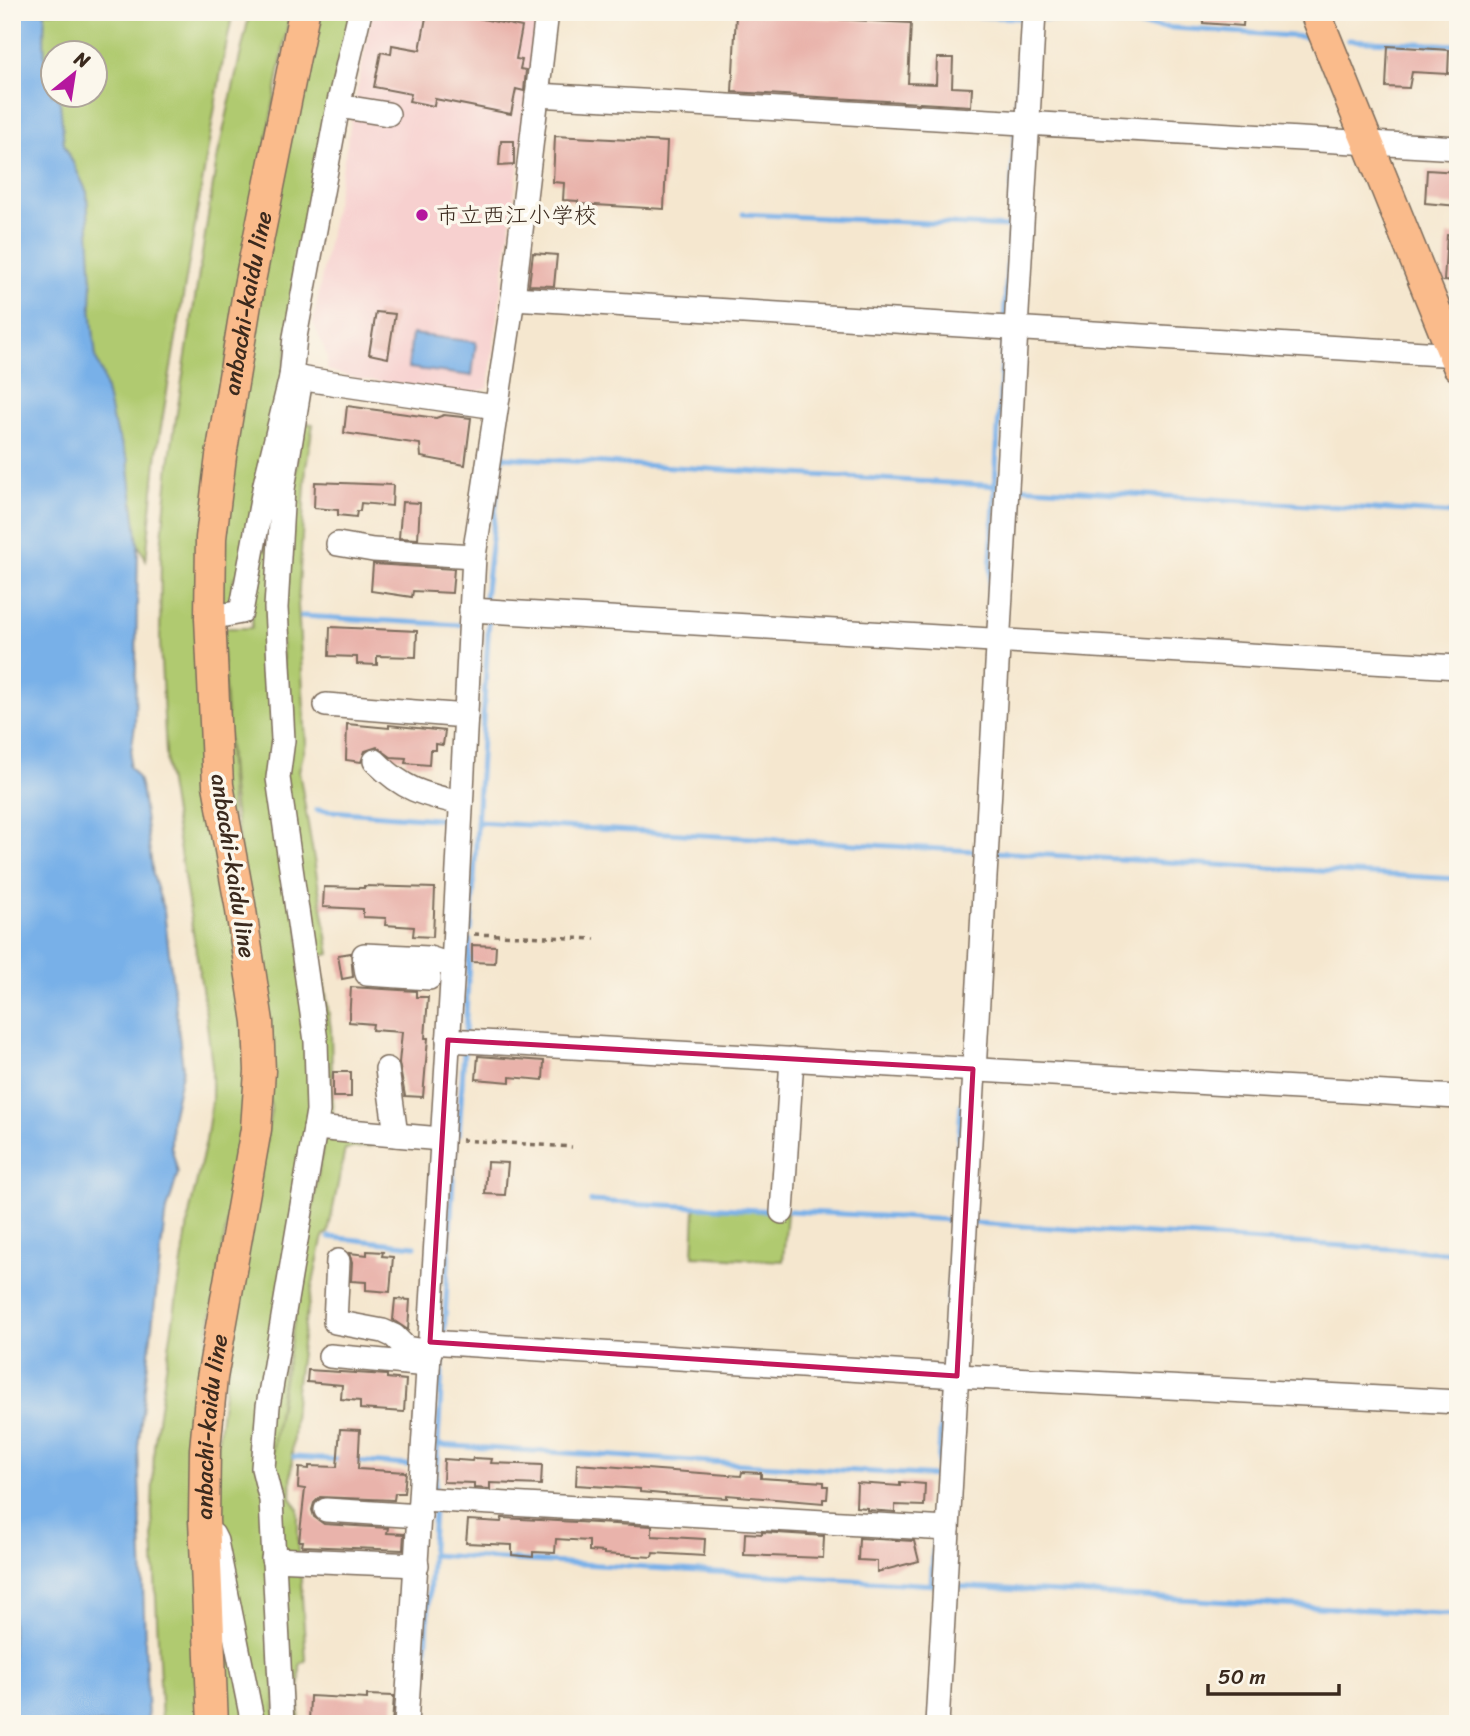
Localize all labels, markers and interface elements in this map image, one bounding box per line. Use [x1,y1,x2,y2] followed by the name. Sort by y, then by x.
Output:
[38,38,108,108] north arrow
[67,42,97,78] text: N
[436,195,597,236] place label: 市立西江小学校
[211,207,284,398] street label: anbachi-kaidu line
[414,207,430,223] marker: 市立西江小学校
[198,771,268,961] street label: anbachi-kaidu line
[184,1330,240,1520] street label: anbachi-kaidu line
[1208,1652,1339,1696] scale bar
[1218,1658,1266,1696] text: 50 m

